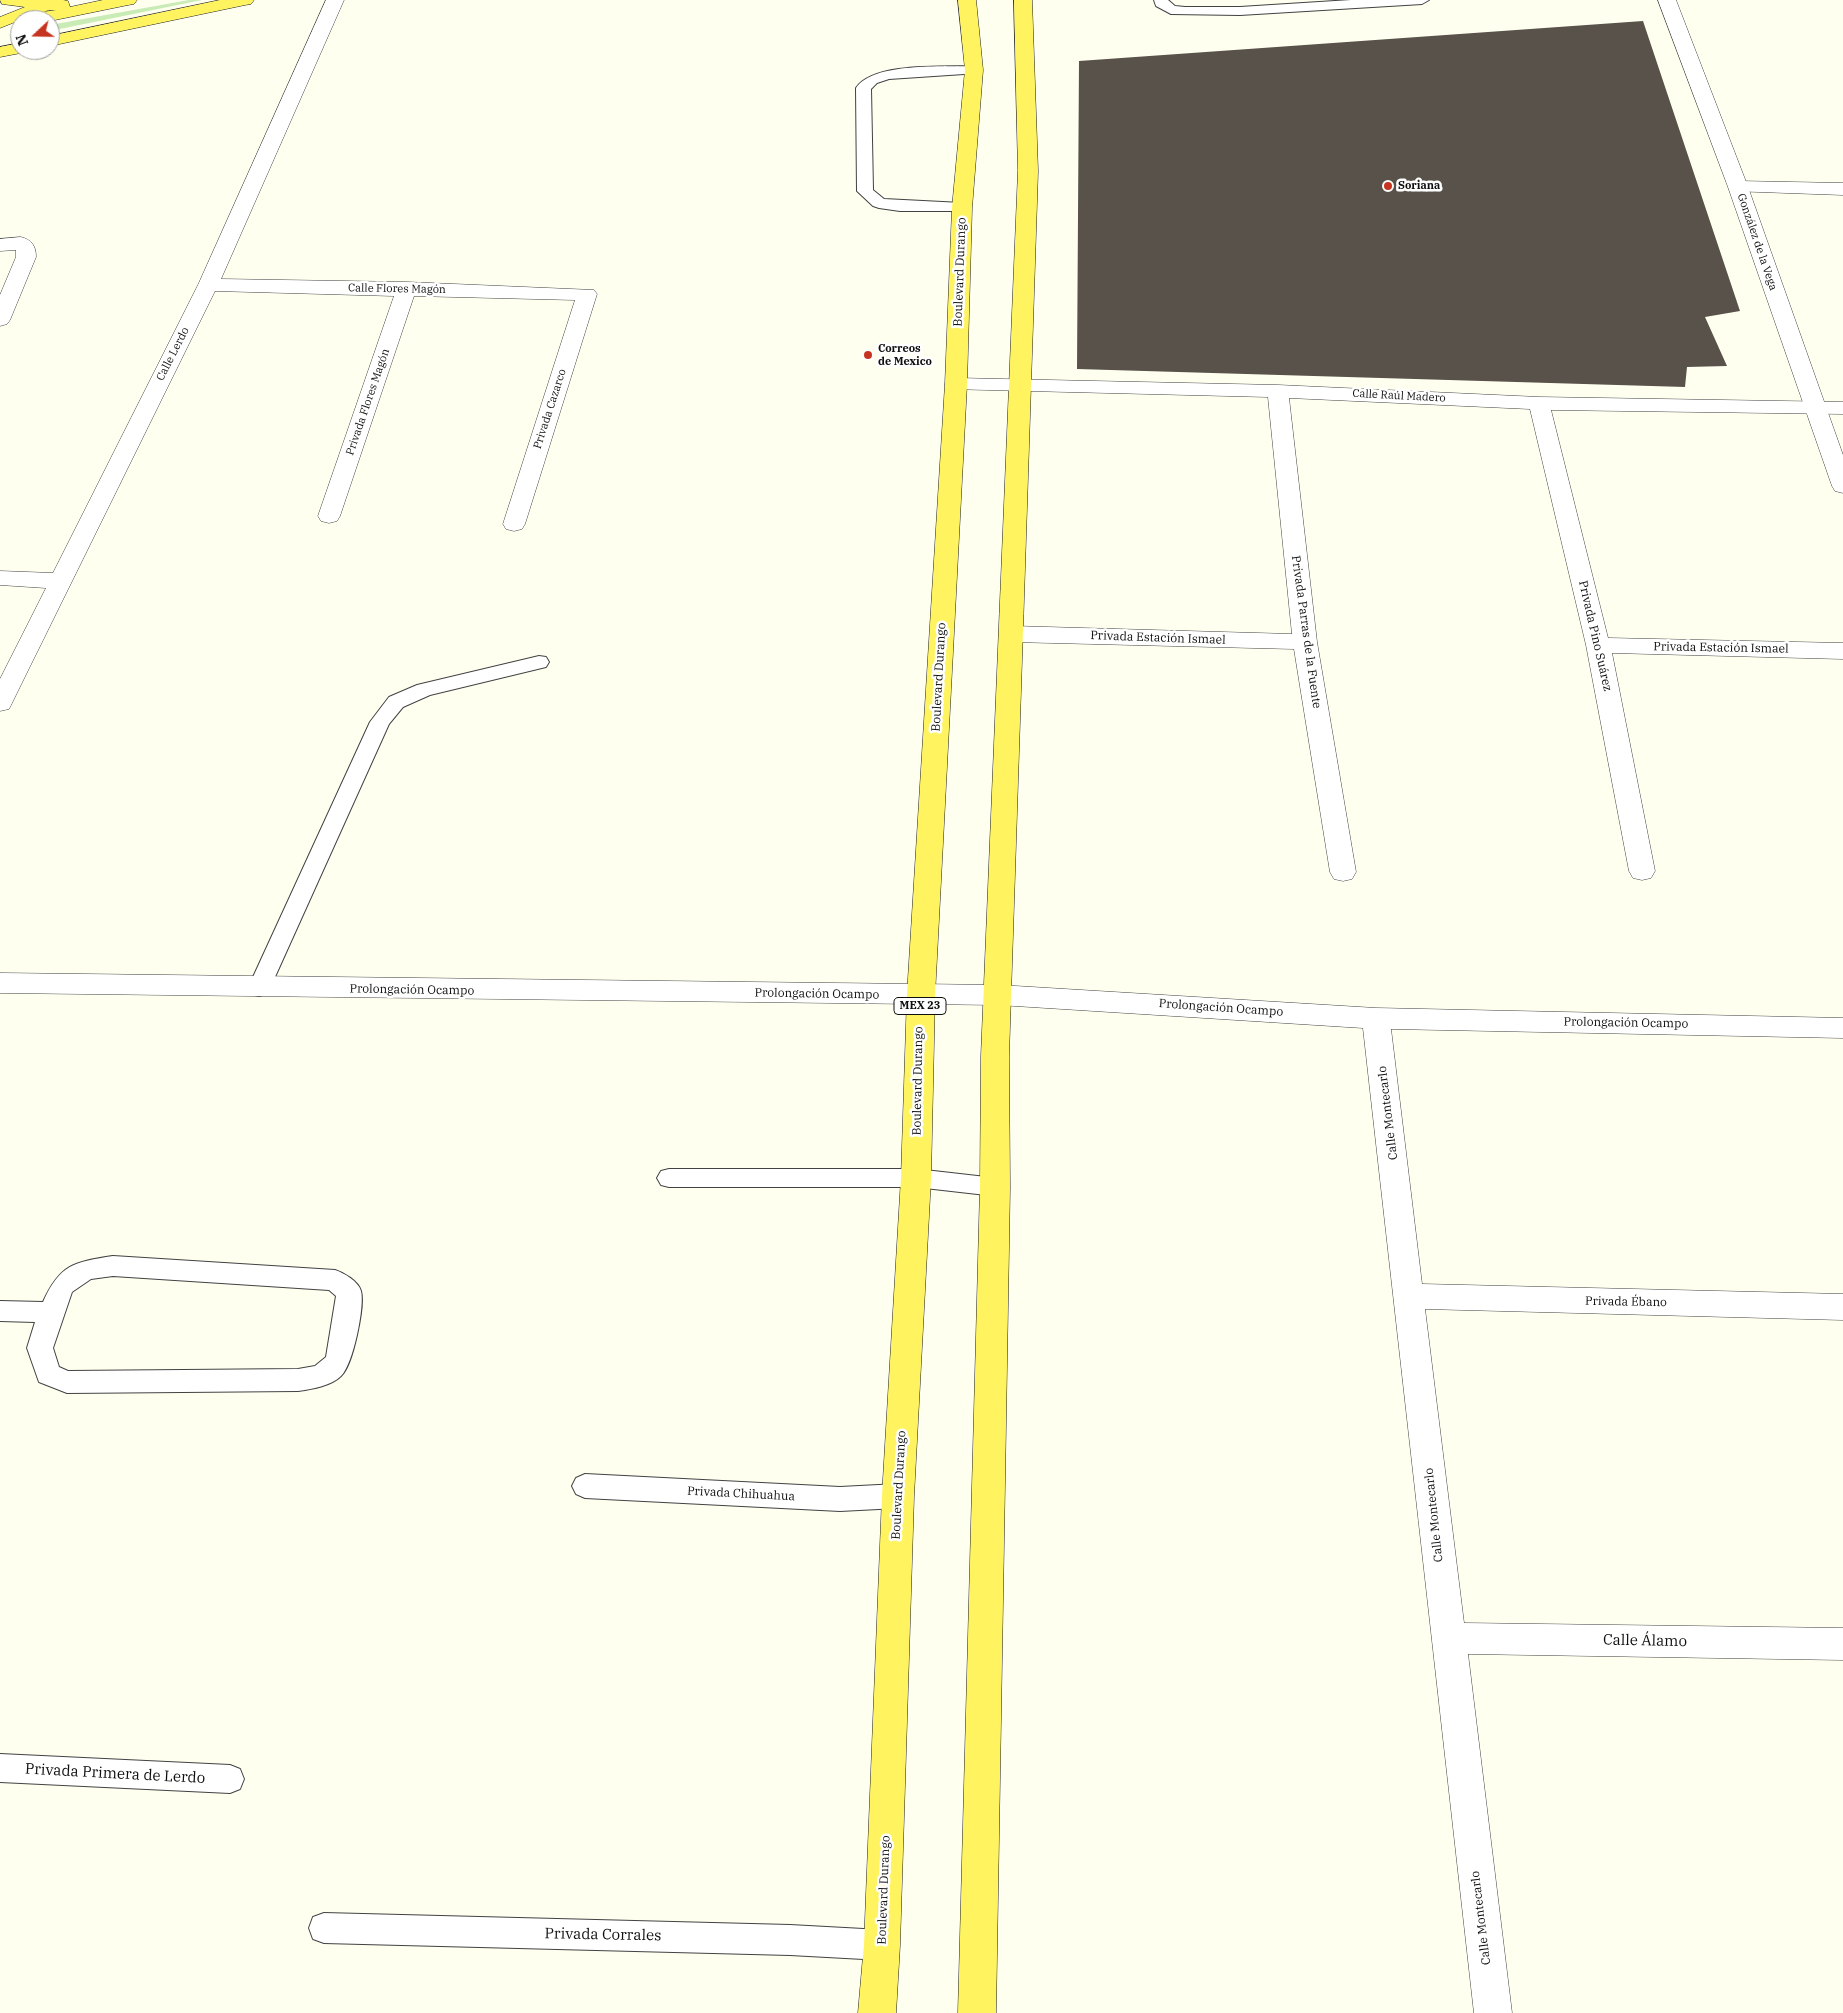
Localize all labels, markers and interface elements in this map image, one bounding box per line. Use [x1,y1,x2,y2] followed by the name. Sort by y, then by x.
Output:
[10,10,60,60] north arrow
[12,32,32,48] text: N
[1398,179,1440,193] place label: Soriana
[1382,180,1394,192] marker: Soriana
[1734,192,1780,292] street label: González de la Vega
[951,217,969,327] street label: Boulevard Durango
[348,282,446,296] street label: Calle Flores Magón
[154,325,192,383] street label: Calle Lerdo
[878,342,932,368] place label: Correos de Mexico
[344,347,392,457] street label: Privada Flores Magón
[862,349,874,361] marker: Correos de Mexico
[531,367,569,451] street label: Privada Cazarco
[1352,387,1446,405] street label: Calle Raúl Madero
[1288,555,1324,709] street label: Privada Parras de la Fuente
[1575,579,1615,693] street label: Privada Pino Suárez
[929,622,949,732] street label: Boulevard Durango
[1090,628,1226,648] street label: Privada Estación Ismael
[1653,640,1789,656] street label: Privada Estación Ismael
[350,982,474,998] street label: Prolongación Ocampo
[755,986,879,1002] street label: Prolongación Ocampo
[1158,996,1284,1020] street label: Prolongación Ocampo
[894,998,946,1014] road number: MEX 23
[1564,1015,1688,1031] street label: Prolongación Ocampo
[910,1026,926,1136] street label: Boulevard Durango
[1375,1065,1401,1161] street label: Calle Montecarlo
[1585,1294,1667,1310] street label: Privada Ébano
[889,1430,909,1540] street label: Boulevard Durango
[1422,1467,1446,1563] street label: Calle Montecarlo
[687,1484,795,1504] street label: Privada Chihuahua
[1603,1631,1687,1651] street label: Calle Álamo
[24,1760,206,1788] street label: Privada Primera de Lerdo
[875,1835,893,1945] street label: Boulevard Durango
[1468,1870,1494,1966] street label: Calle Montecarlo
[544,1925,662,1945] street label: Privada Corrales

